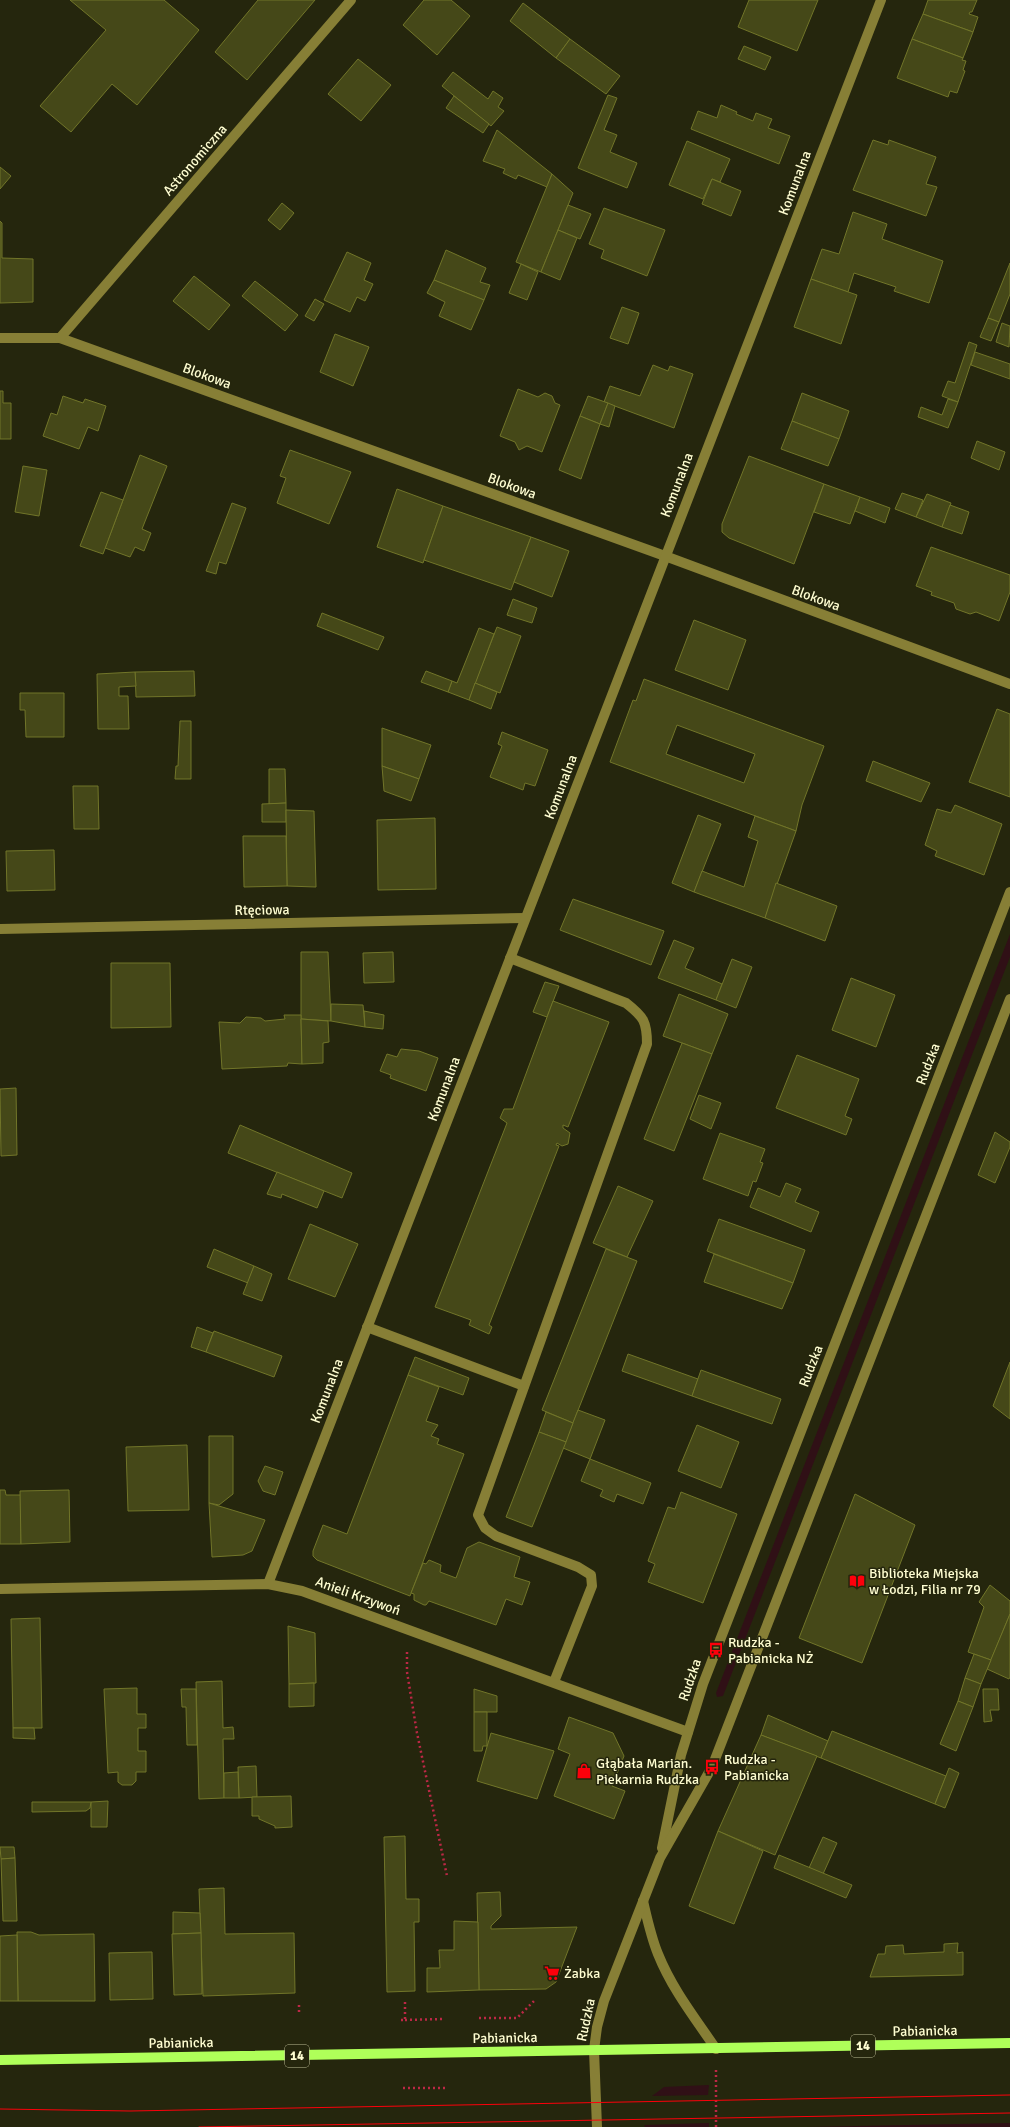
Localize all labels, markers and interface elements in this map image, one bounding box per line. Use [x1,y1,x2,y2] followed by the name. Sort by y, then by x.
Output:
[159,121,231,199] street label: Astronomiczna
[775,148,815,218] street label: Komunalna
[180,359,234,393] street label: Blokowa
[657,450,697,520] street label: Komunalna
[485,469,539,503] street label: Blokowa
[789,581,843,615] street label: Blokowa
[541,752,581,822] street label: Komunalna
[234,901,290,919] street label: Rtęciowa
[912,1041,944,1087] street label: Rudzka
[424,1054,464,1124] street label: Komunalna
[795,1343,827,1389] street label: Rudzka
[307,1356,347,1426] street label: Komunalna
[869,1565,981,1598] place label: Biblioteka Miejska w Łodzi, Filia nr 79
[848,1572,866,1590] library icon: Biblioteka Miejska w Łodzi, Filia nr 79
[313,1573,403,1619] street label: Anieli Krzywoń
[728,1634,814,1667] place label: Rudzka - Pabianicka NŻ
[707,1641,725,1659] bus stop icon: Rudzka - Pabianicka NŻ
[675,1657,705,1703] street label: Rudzka
[724,1751,789,1784] place label: Rudzka - Pabianicka
[596,1755,699,1788] place label: Głąbała Marian. Piekarnia Rudzka
[703,1758,721,1776] bus stop icon: Rudzka - Pabianicka
[575,1762,593,1780] shop icon: Głąbała Marian. Piekarnia Rudzka
[543,1964,561,1982] supermarket icon: Żabka
[564,1965,600,1982] place label: Żabka
[573,1997,599,2043] street label: Rudzka
[892,2022,958,2040] street label: Pabianicka
[472,2029,538,2047] street label: Pabianicka
[148,2034,214,2052] street label: Pabianicka
[851,2035,875,2057] road number: 14
[285,2045,309,2067] road number: 14

